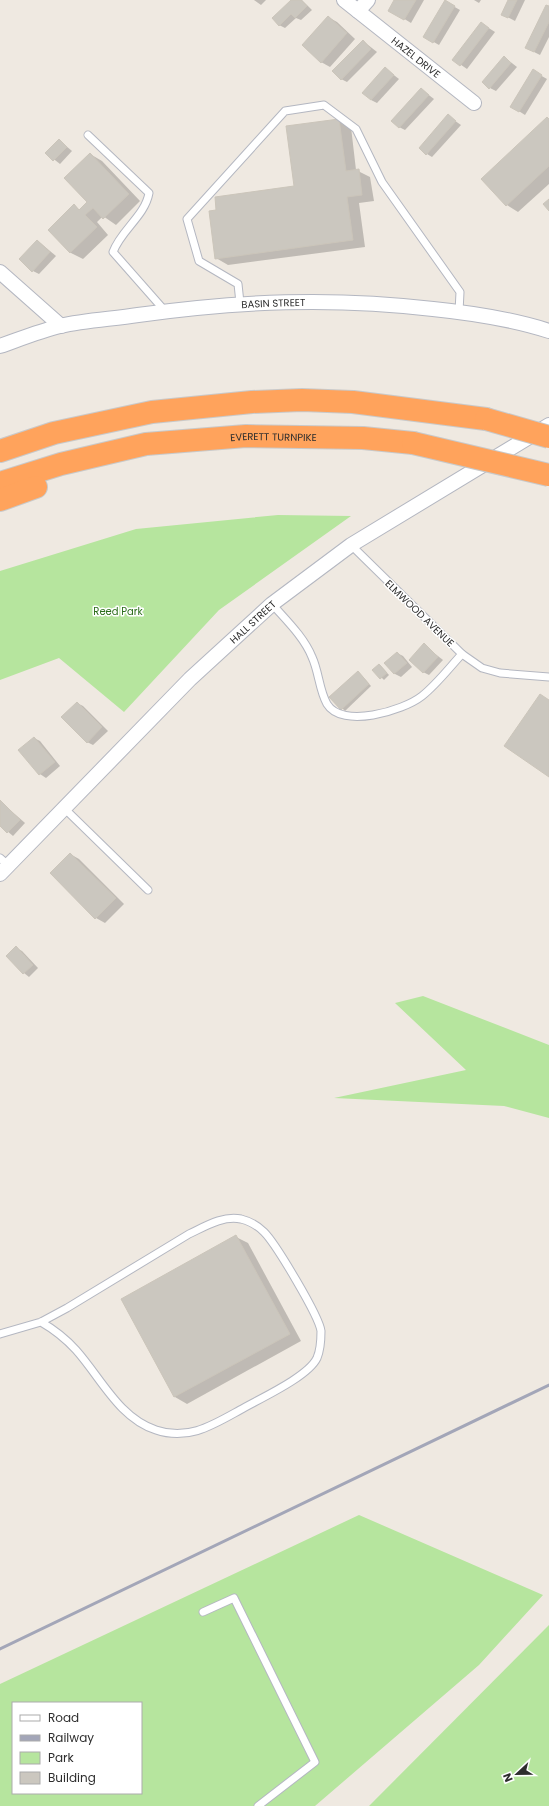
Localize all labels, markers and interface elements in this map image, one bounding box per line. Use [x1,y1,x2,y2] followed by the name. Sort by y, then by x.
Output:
[388,33,443,82] street label: HAZEL DRIVE
[241,295,306,312] street label: BASIN STREET
[230,429,317,445] street label: EVERETT TURNPIKE
[382,576,458,650] street label: ELMWOOD AVENUE
[226,597,280,647] street label: HALL STREET
[93,604,144,619] park label: Reed Park
[12,1702,142,1794] legend
[48,1709,79,1726] text: Road
[48,1729,94,1746] text: Railway
[48,1749,75,1766] text: Park
[497,1754,537,1794] north arrow
[48,1769,96,1786] text: Building
[499,1771,517,1785] text: N

